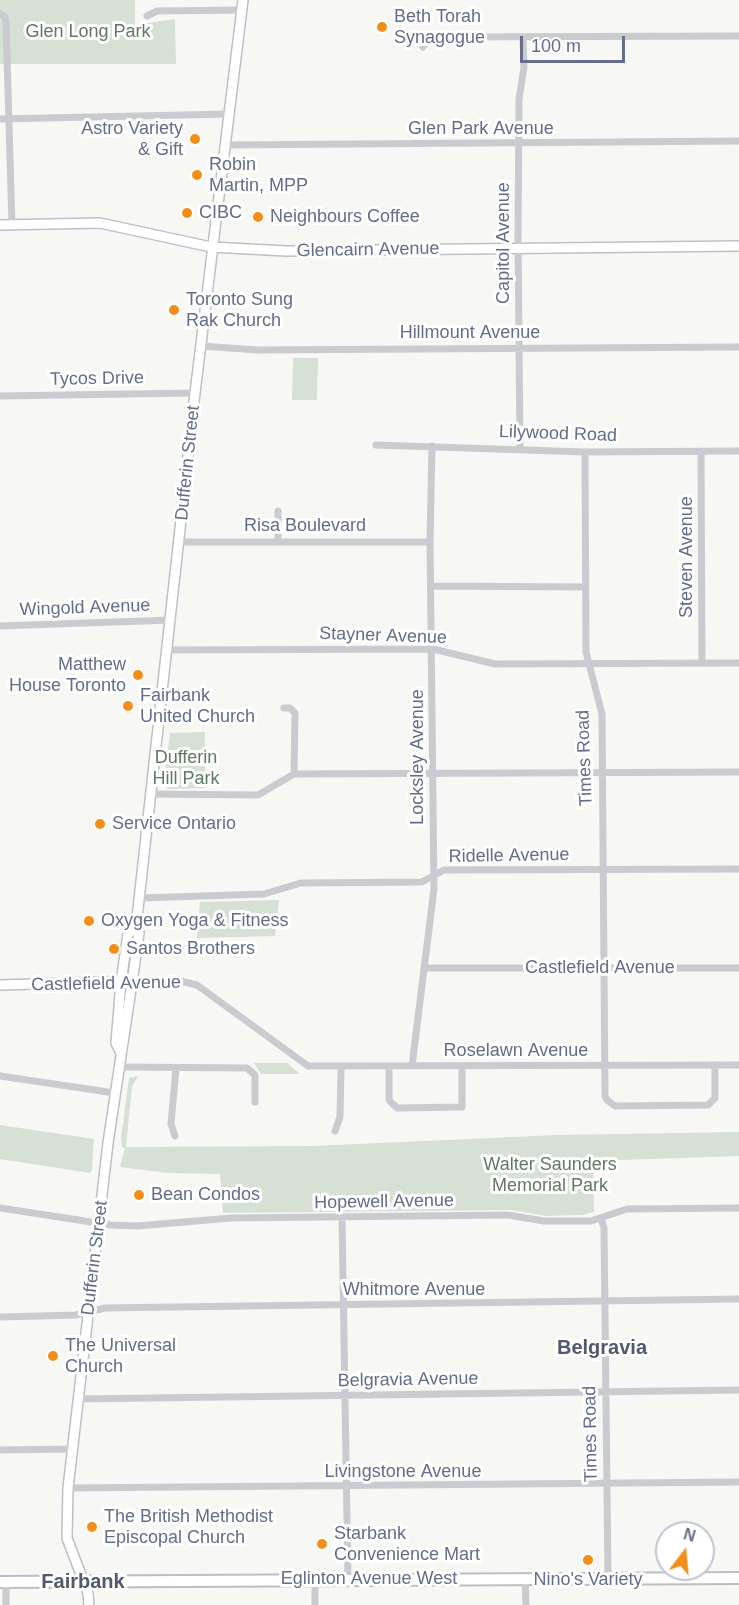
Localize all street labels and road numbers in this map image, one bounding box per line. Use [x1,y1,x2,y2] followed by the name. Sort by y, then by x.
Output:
[408,118,554,140] street label: Glen Park Avenue
[493,182,515,304] street label: Capitol Avenue
[296,238,440,262] street label: Glencairn Avenue
[400,322,540,344] street label: Hillmount Avenue
[50,367,144,391] street label: Tycos Drive
[171,404,205,522] street label: Dufferin Street
[499,421,617,447] street label: Lilywood Road
[676,496,698,618] street label: Steven Avenue
[244,515,366,537] street label: Risa Boulevard
[19,595,151,621] street label: Wingold Avenue
[319,623,447,649] street label: Stayner Avenue
[407,689,429,825] street label: Locksley Avenue
[573,709,597,807] street label: Times Road
[448,844,570,868] street label: Ridelle Avenue
[525,957,675,979] street label: Castlefield Avenue
[31,972,181,996] street label: Castlefield Avenue
[444,1040,588,1062] street label: Roselawn Avenue
[314,1190,454,1214] street label: Hopewell Avenue
[77,1199,113,1317] street label: Dufferin Street
[343,1279,485,1301] street label: Whitmore Avenue
[337,1368,479,1392] street label: Belgravia Avenue
[579,1386,603,1482] street label: Times Road
[325,1461,481,1483] street label: Livingstone Avenue
[281,1568,457,1590] street label: Eglinton Avenue West

